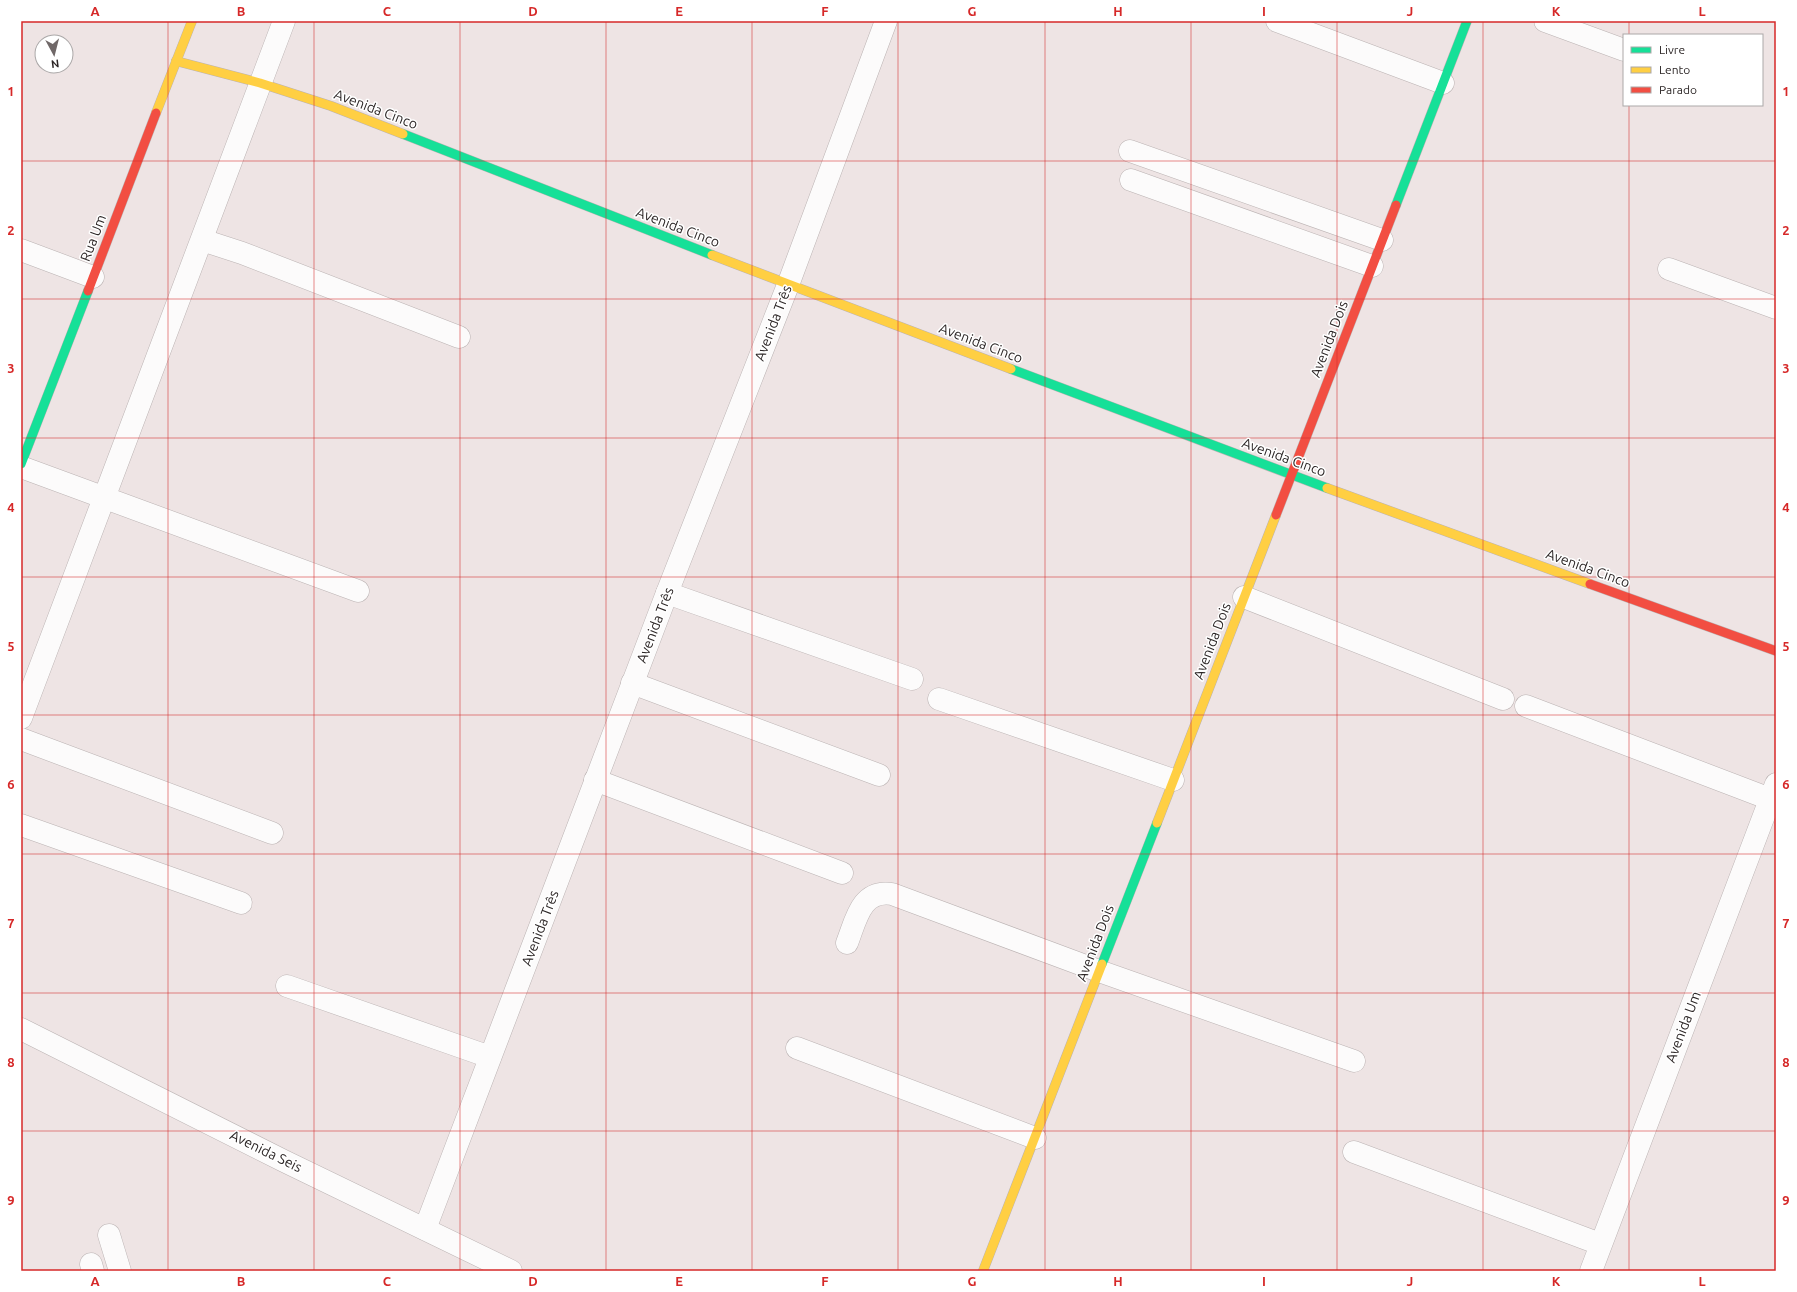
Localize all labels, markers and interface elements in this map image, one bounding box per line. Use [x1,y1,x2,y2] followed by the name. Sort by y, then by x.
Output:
[90,4,100,18] text: A
[237,4,246,18] text: B
[383,4,392,18] text: C
[528,4,538,18] text: D
[675,4,683,18] text: E
[821,4,829,18] text: F
[968,4,977,18] text: G
[1113,4,1123,18] text: H
[1262,4,1266,18] text: I
[1407,4,1413,18] text: J
[1552,4,1561,18] text: K
[1698,4,1706,18] text: L
[34,34,74,74] north arrow
[1623,34,1763,106] legend
[1659,43,1685,56] text: Livre
[50,57,60,70] text: N
[1659,63,1690,76] text: Lento
[1659,83,1697,96] text: Parado
[7,84,15,98] text: 1
[1782,84,1790,98] text: 1
[332,86,420,132] street label: Avenida Cinco
[634,204,722,250] street label: Avenida Cinco
[77,212,109,264] street label: Rua Um
[7,223,15,237] text: 2
[1782,223,1790,237] text: 2
[751,283,795,363] street label: Avenida Três
[1307,298,1351,380] street label: Avenida Dois
[937,320,1025,366] street label: Avenida Cinco
[7,361,15,375] text: 3
[1782,361,1790,375] text: 3
[1240,434,1328,480] street label: Avenida Cinco
[7,500,15,514] text: 4
[1782,500,1790,514] text: 4
[1544,545,1632,591] street label: Avenida Cinco
[633,585,677,665] street label: Avenida Três
[1190,600,1234,682] street label: Avenida Dois
[7,639,15,653] text: 5
[1782,639,1790,653] text: 5
[7,777,15,791] text: 6
[1782,777,1790,791] text: 6
[518,888,562,968] street label: Avenida Três
[1073,902,1117,984] street label: Avenida Dois
[7,916,15,930] text: 7
[1782,916,1790,930] text: 7
[1662,989,1704,1065] street label: Avenida Um
[7,1055,15,1069] text: 8
[1782,1055,1790,1069] text: 8
[227,1127,305,1175] street label: Avenida Seis
[7,1193,15,1207] text: 9
[1782,1193,1790,1207] text: 9
[90,1274,100,1288] text: A
[237,1274,246,1288] text: B
[383,1274,392,1288] text: C
[528,1274,538,1288] text: D
[675,1274,683,1288] text: E
[821,1274,829,1288] text: F
[968,1274,977,1288] text: G
[1113,1274,1123,1288] text: H
[1262,1274,1266,1288] text: I
[1407,1274,1413,1288] text: J
[1552,1274,1561,1288] text: K
[1698,1274,1706,1288] text: L

